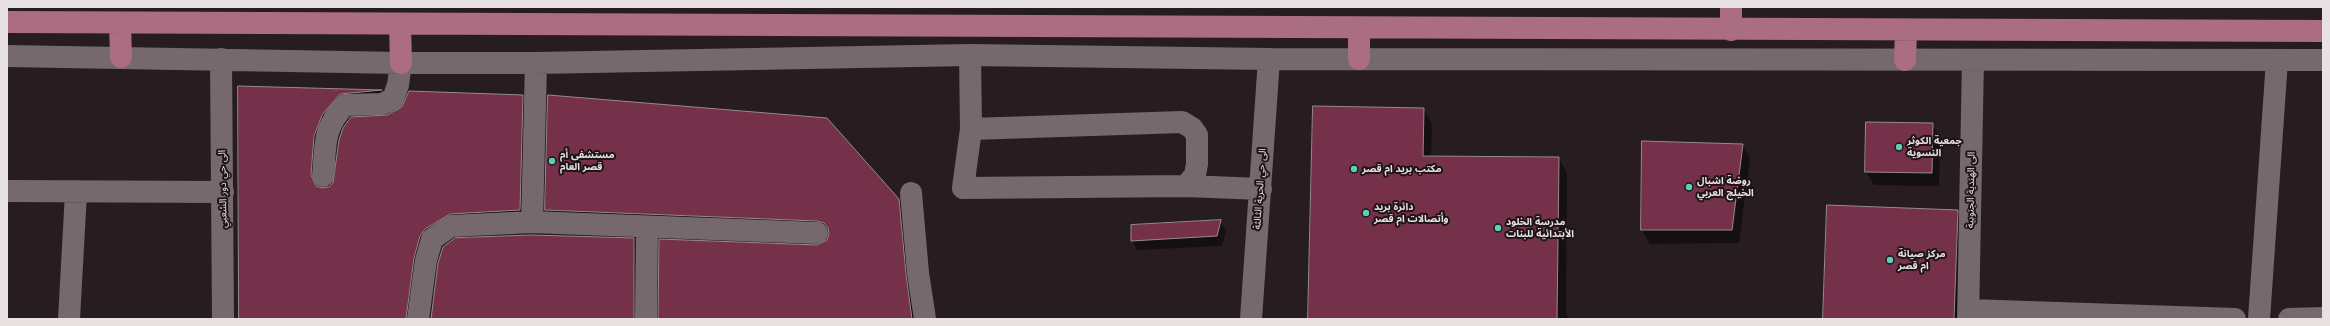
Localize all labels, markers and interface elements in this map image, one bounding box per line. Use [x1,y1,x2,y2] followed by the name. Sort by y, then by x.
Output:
[1907,135,1962,158] place label: جمعية الكوثر النسوية
[1894,142,1904,152] marker: جمعية الكوثر النسوية
[1251,148,1269,230] street label: الى حي الحرية الثالثة
[560,149,615,172] place label: مستشفى أم قصر العام
[216,150,230,228] street label: الى حي دور الشعبي
[1964,152,1978,228] street label: الى الهندية الجنوبية
[547,156,557,166] marker: مستشفى أم قصر العام
[1362,163,1441,175] place label: مكتب بريد ام قصر
[1349,164,1359,174] marker: مكتب بريد ام قصر
[1697,175,1754,198] place label: روضة اشبال الخيلج العربي
[1684,182,1694,192] marker: روضة اشبال الخيلج العربي
[1374,201,1449,224] place label: دائرة بريد وأتصالات ام قصر
[1361,208,1371,218] marker: دائرة بريد وأتصالات ام قصر
[1506,216,1574,240] place label: مدرسة الخلود الأبتدائية للبنات
[1493,223,1503,233] marker: مدرسة الخلود الأبتدائية للبنات
[1898,248,1946,272] place label: مركز صيانة ام قصر
[1885,255,1895,265] marker: مركز صيانة ام قصر

